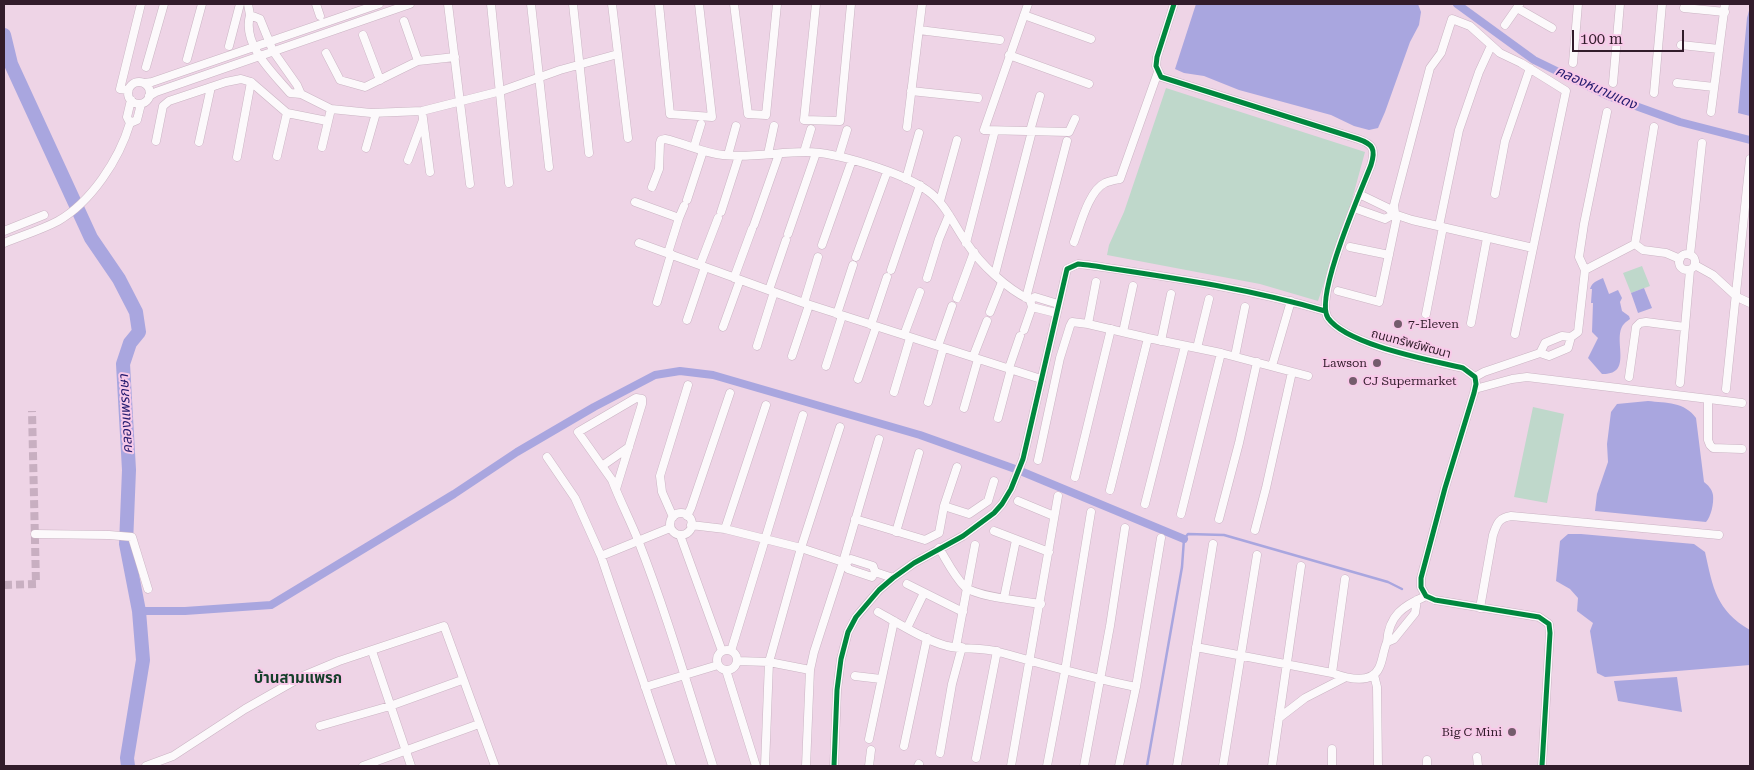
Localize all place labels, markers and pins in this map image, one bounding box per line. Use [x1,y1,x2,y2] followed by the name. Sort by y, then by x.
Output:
[1408,317,1459,331] place label: 7-Eleven
[1392,318,1404,330] marker: 7-Eleven
[1323,356,1367,370] place label: Lawson
[1371,357,1383,369] marker: Lawson
[1363,374,1457,388] place label: CJ Supermarket
[1347,375,1359,387] marker: CJ Supermarket
[1442,725,1502,739] place label: Big C Mini
[1506,726,1518,738] marker: Big C Mini

